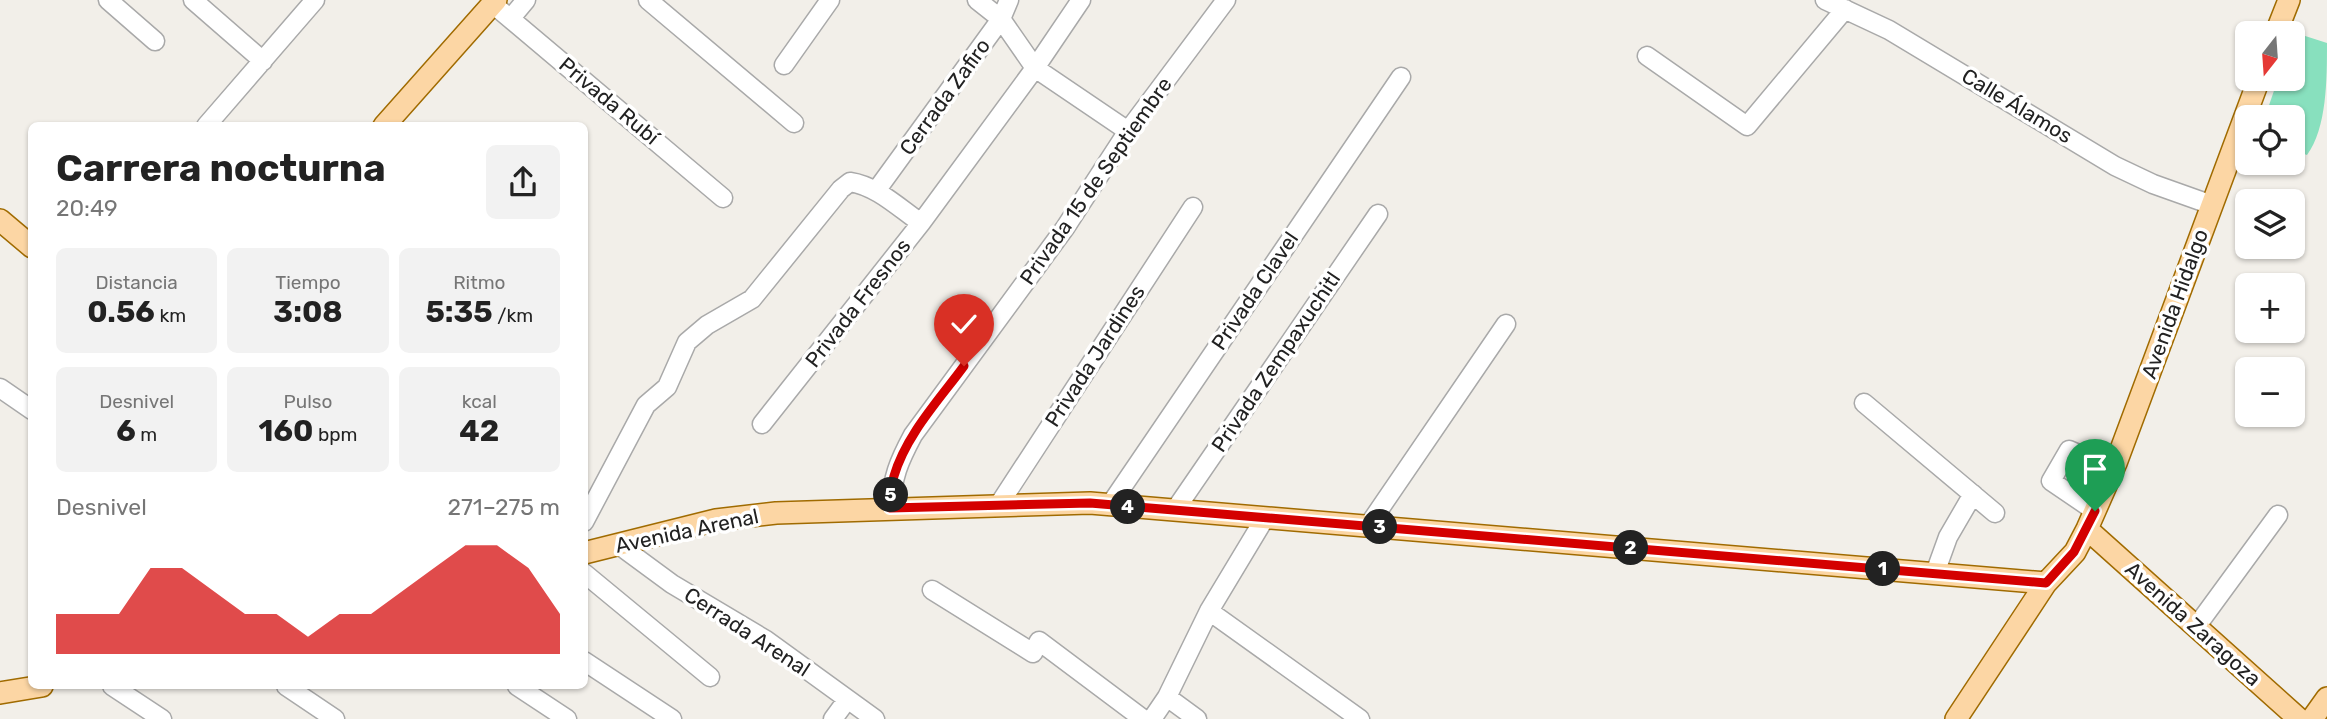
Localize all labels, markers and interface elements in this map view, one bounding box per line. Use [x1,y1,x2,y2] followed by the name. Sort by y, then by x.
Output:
[2235,21,2305,91] north arrow
[2235,21,2305,427] map controls
[894,34,995,160] street label: Cerrada Zafiro
[554,52,665,150] street label: Privada Rubí
[1958,63,2077,148] street label: Calle Álamos
[1014,72,1177,289] street label: Privada 15 de Septiembre
[2235,105,2305,175] button: locate
[56,145,386,191] text: Carrera nocturna
[486,145,560,219] button: share
[2235,189,2305,259] button: layers
[56,194,118,222] text: 20:49
[2136,226,2213,382] street label: Avenida Hidalgo
[1206,227,1303,355] street label: Privada Clavel
[800,233,916,372] street label: Privada Fresnos
[1206,267,1345,457] street label: Privada Zempaxuchitl
[95,271,178,294] text: Distancia
[275,271,341,294] text: Tiempo
[453,271,505,294] text: Ritmo
[2235,273,2305,343] button: +
[1039,280,1150,431] street label: Privada Jardines
[87,294,155,330] text: 0.56
[273,294,343,330] text: 3:08
[425,294,493,330] text: 5:35
[934,294,994,366] pin
[155,304,186,327] text: km
[493,304,533,327] text: /km
[945,305,983,343] icon: check
[2235,357,2305,427] button: −
[99,390,174,413] text: Desnivel
[284,390,332,413] text: Pulso
[462,390,497,413] text: kcal
[116,413,136,449] text: 6
[258,413,313,449] text: 160
[459,413,499,449] text: 42
[136,423,157,446] text: m
[313,423,358,446] text: bpm
[2065,439,2125,511] pin
[2076,450,2114,488] icon: arrive
[874,477,908,512] pin: 5
[884,483,897,506] text: 5
[1110,490,1146,524] pin: 4
[56,493,147,521] text: Desnivel
[448,493,560,521] text: 271–275 m
[1121,495,1134,518] text: 4
[613,503,761,558] street label: Avenida Arenal
[1362,510,1398,544] pin: 3
[1373,515,1386,538] text: 3
[1614,530,1648,566] pin: 2
[1624,536,1637,559] text: 2
[1866,552,1900,586] pin: 1
[2120,556,2266,691] street label: Avenida Zaragoza
[1878,557,1887,580] text: 1
[680,582,815,682] street label: Cerrada Arenal

